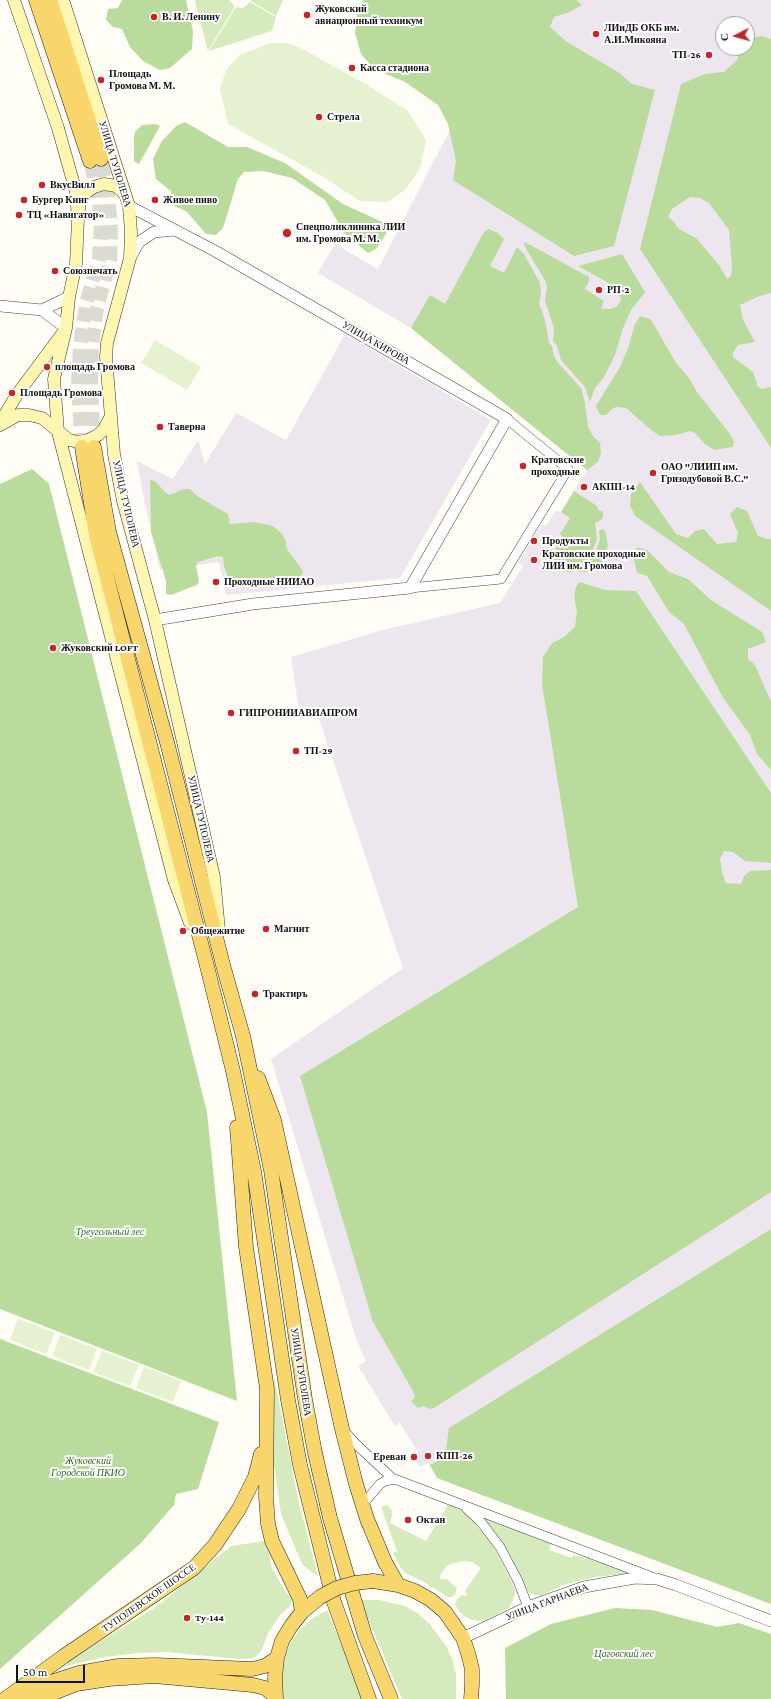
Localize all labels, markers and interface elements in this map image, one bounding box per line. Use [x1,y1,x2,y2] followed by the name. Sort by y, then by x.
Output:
[315,3,423,26] place label: Жуковский авиационный техникум
[302,10,312,20] marker: Жуковский авиационный техникум
[162,11,220,23] place label: В. И. Ленину
[149,12,159,22] marker: В. И. Ленину
[715,16,755,56] north arrow
[604,22,679,46] place label: ЛИиДБ ОКБ им. А.И.Микояна
[591,29,601,39] marker: ЛИиДБ ОКБ им. А.И.Микояна
[718,33,730,42] text: С
[672,49,701,61] place label: ТП-26
[704,50,714,60] marker: ТП-26
[360,62,429,74] place label: Касса стадиона
[347,63,357,73] marker: Касса стадиона
[109,68,175,92] place label: Площадь Громова М. М.
[96,75,106,85] marker: Площадь Громова М. М.
[327,111,360,123] place label: Стрела
[314,112,324,122] marker: Стрела
[96,119,134,209] street label: УЛИЦА ТУПОЛЕВА
[50,179,95,191] place label: ВкусВилл
[37,180,47,190] marker: ВкусВилл
[32,194,89,206] place label: Бургер Кинг
[163,194,217,206] place label: Живое пиво
[19,195,29,205] marker: Бургер Кинг
[150,195,160,205] marker: Живое пиво
[27,209,105,221] place label: ТЦ «Навигатор»
[14,210,24,220] marker: ТЦ «Навигатор»
[296,221,405,244] place label: Спецполиклиника ЛИИ им. Громова М. М.
[281,227,293,239] marker: Спецполиклиника ЛИИ им. Громова М. М.
[63,265,117,277] place label: Союзпечать
[50,266,60,276] marker: Союзпечать
[607,284,630,296] place label: РП-2
[594,285,604,295] marker: РП-2
[340,319,412,367] street label: УЛИЦА КИРОВА
[55,361,135,373] place label: площадь Громова
[42,362,52,372] marker: площадь Громова
[20,387,102,399] place label: Площадь Громова
[7,388,17,398] marker: Площадь Громова
[168,421,206,433] place label: Таверна
[155,422,165,432] marker: Таверна
[531,454,584,478] place label: Кратовские проходные
[110,459,142,549] street label: УЛИЦА ТУПОЛЕВА
[518,461,528,471] marker: Кратовские проходные
[661,461,748,484] place label: ОАО "ЛИИП им. Гризодубовой В.С."
[648,468,658,478] marker: ОАО "ЛИИП им. Гризодубовой В.С."
[592,481,635,493] place label: АКПП-14
[579,482,589,492] marker: АКПП-14
[542,535,589,547] place label: Продукты
[529,536,539,546] marker: Продукты
[542,548,645,572] place label: Кратовские проходные ЛИИ им. Громова
[529,555,539,565] marker: Кратовские проходные ЛИИ им. Громова
[224,576,314,588] place label: Проходные НИИАО
[211,577,221,587] marker: Проходные НИИАО
[61,642,138,654] place label: Жуковский LOFT
[48,643,58,653] marker: Жуковский LOFT
[239,707,358,719] place label: ГИПРОНИИАВИАПРОМ
[226,708,236,718] marker: ГИПРОНИИАВИАПРОМ
[304,745,333,757] place label: ТП-29
[291,746,301,756] marker: ТП-29
[185,774,217,864] street label: УЛИЦА ТУПОЛЕВА
[274,923,309,935] place label: Магнит
[261,924,271,934] marker: Магнит
[191,925,245,937] place label: Общежитие
[178,926,188,936] marker: Общежитие
[263,988,308,1000] place label: Трактиръ
[250,989,260,999] marker: Трактиръ
[76,1226,144,1238] park label: Треугольный лес
[288,1327,314,1417] street label: УЛИЦА ТУПОЛЕВА
[436,1450,473,1462] place label: КПП-26
[373,1451,406,1463] place label: Ереван
[423,1451,433,1461] marker: КПП-26
[409,1452,419,1462] marker: Ереван
[51,1455,125,1478] park label: Жуковский Городской ПКИО
[416,1514,445,1526] place label: Октан
[403,1515,413,1525] marker: Октан
[100,1561,198,1635] street label: ТУПОЛЕВСКОЕ ШОССЕ
[504,1581,590,1623] street label: УЛИЦА ГАРНАЕВА
[195,1612,224,1624] place label: Ty-144
[182,1613,192,1623] marker: Ty-144
[594,1648,654,1660] park label: Цаговский лес
[18,1657,87,1683] scale bar
[23,1665,47,1679] text: 50 m

